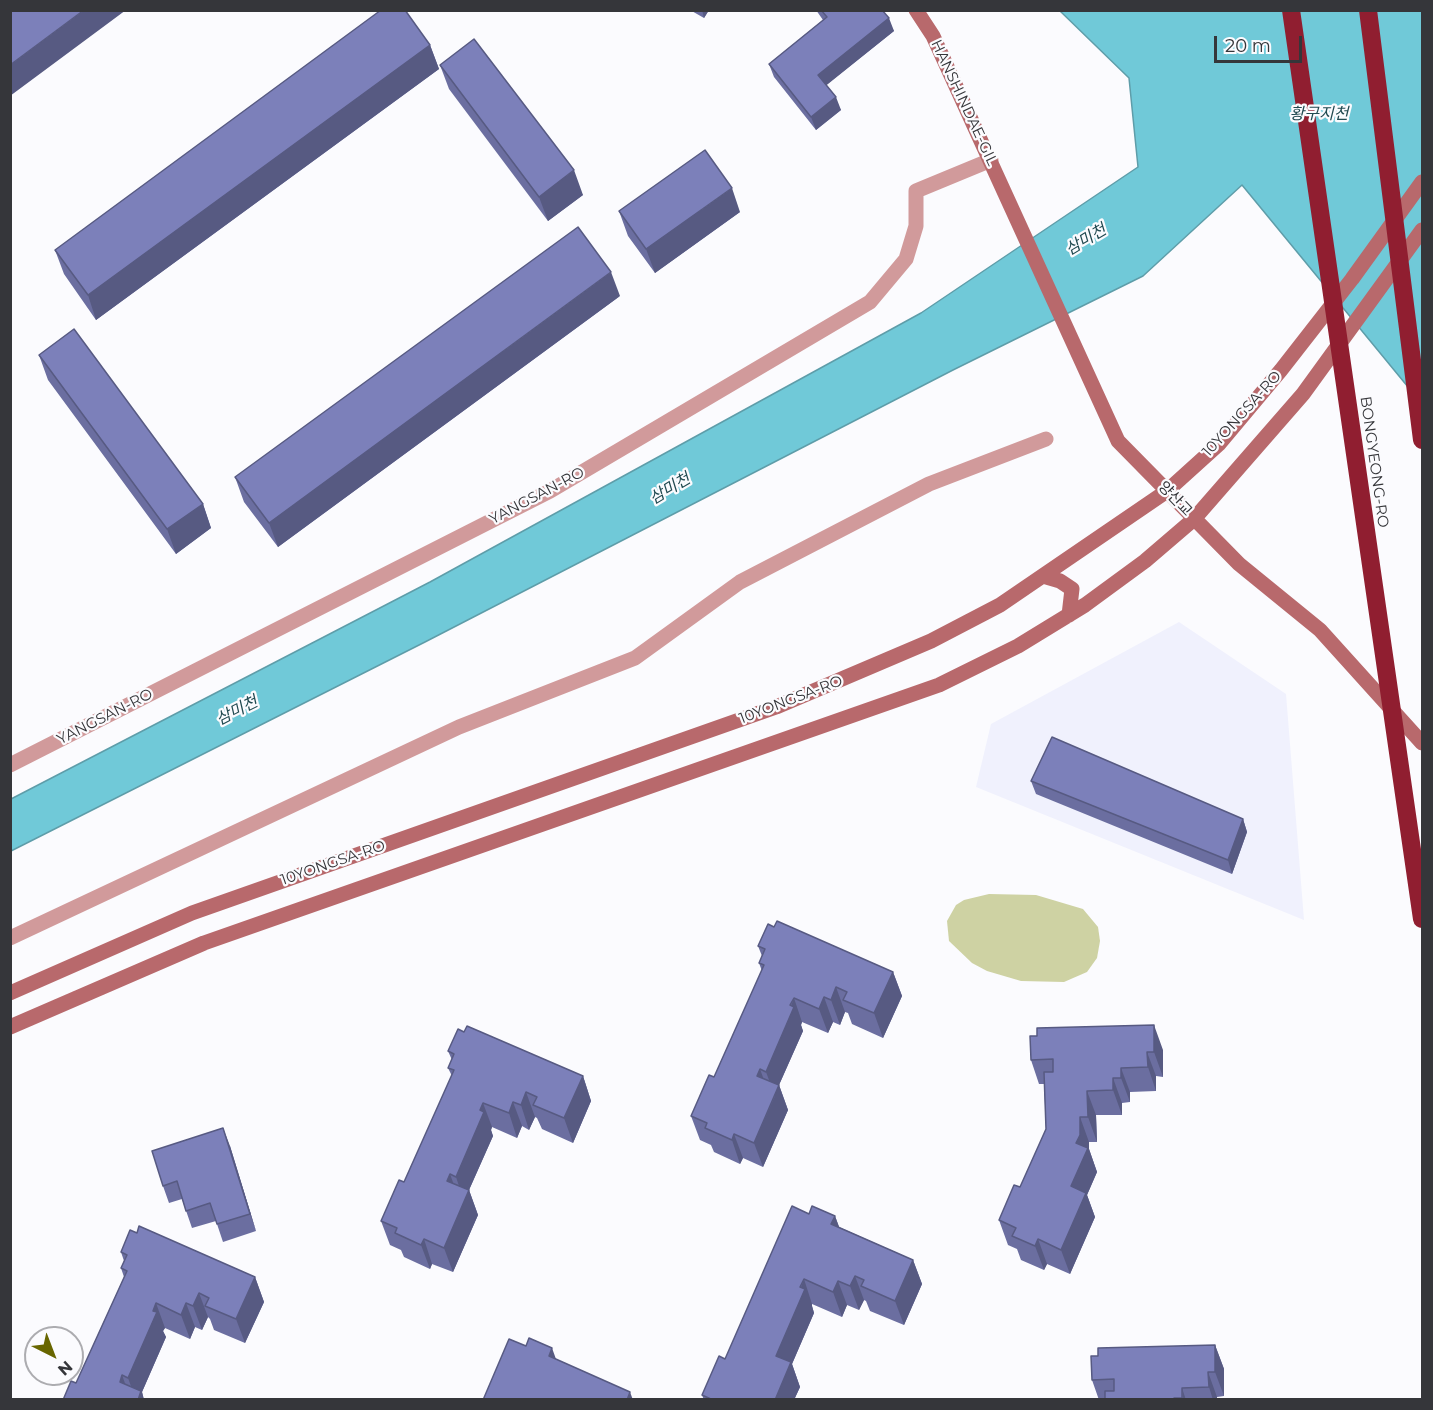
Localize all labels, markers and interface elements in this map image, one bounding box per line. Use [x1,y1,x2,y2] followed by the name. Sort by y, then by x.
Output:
[1217,24,1306,62] scale bar
[1225,35,1271,57] text: 20 m
[927,37,1001,169] street label: HANSHINDAE-GIL
[1290,104,1348,124] water label: 황구지천
[1062,220,1110,260] water label: 삼미천
[1199,367,1285,461] street label: 10YONGSA-RO
[1356,395,1392,529] street label: BONGYEONG-RO
[487,463,587,529] street label: YANGSAN-RO
[646,469,694,509] water label: 삼미천
[1154,478,1196,520] street label: 양산교
[737,672,845,728] street label: 10YONGSA-RO
[54,685,156,749] street label: YANGSAN-RO
[213,692,261,730] water label: 삼미천
[278,837,388,889] street label: 10YONGSA-RO
[24,1326,84,1386] north arrow
[54,1357,76,1380] text: N

